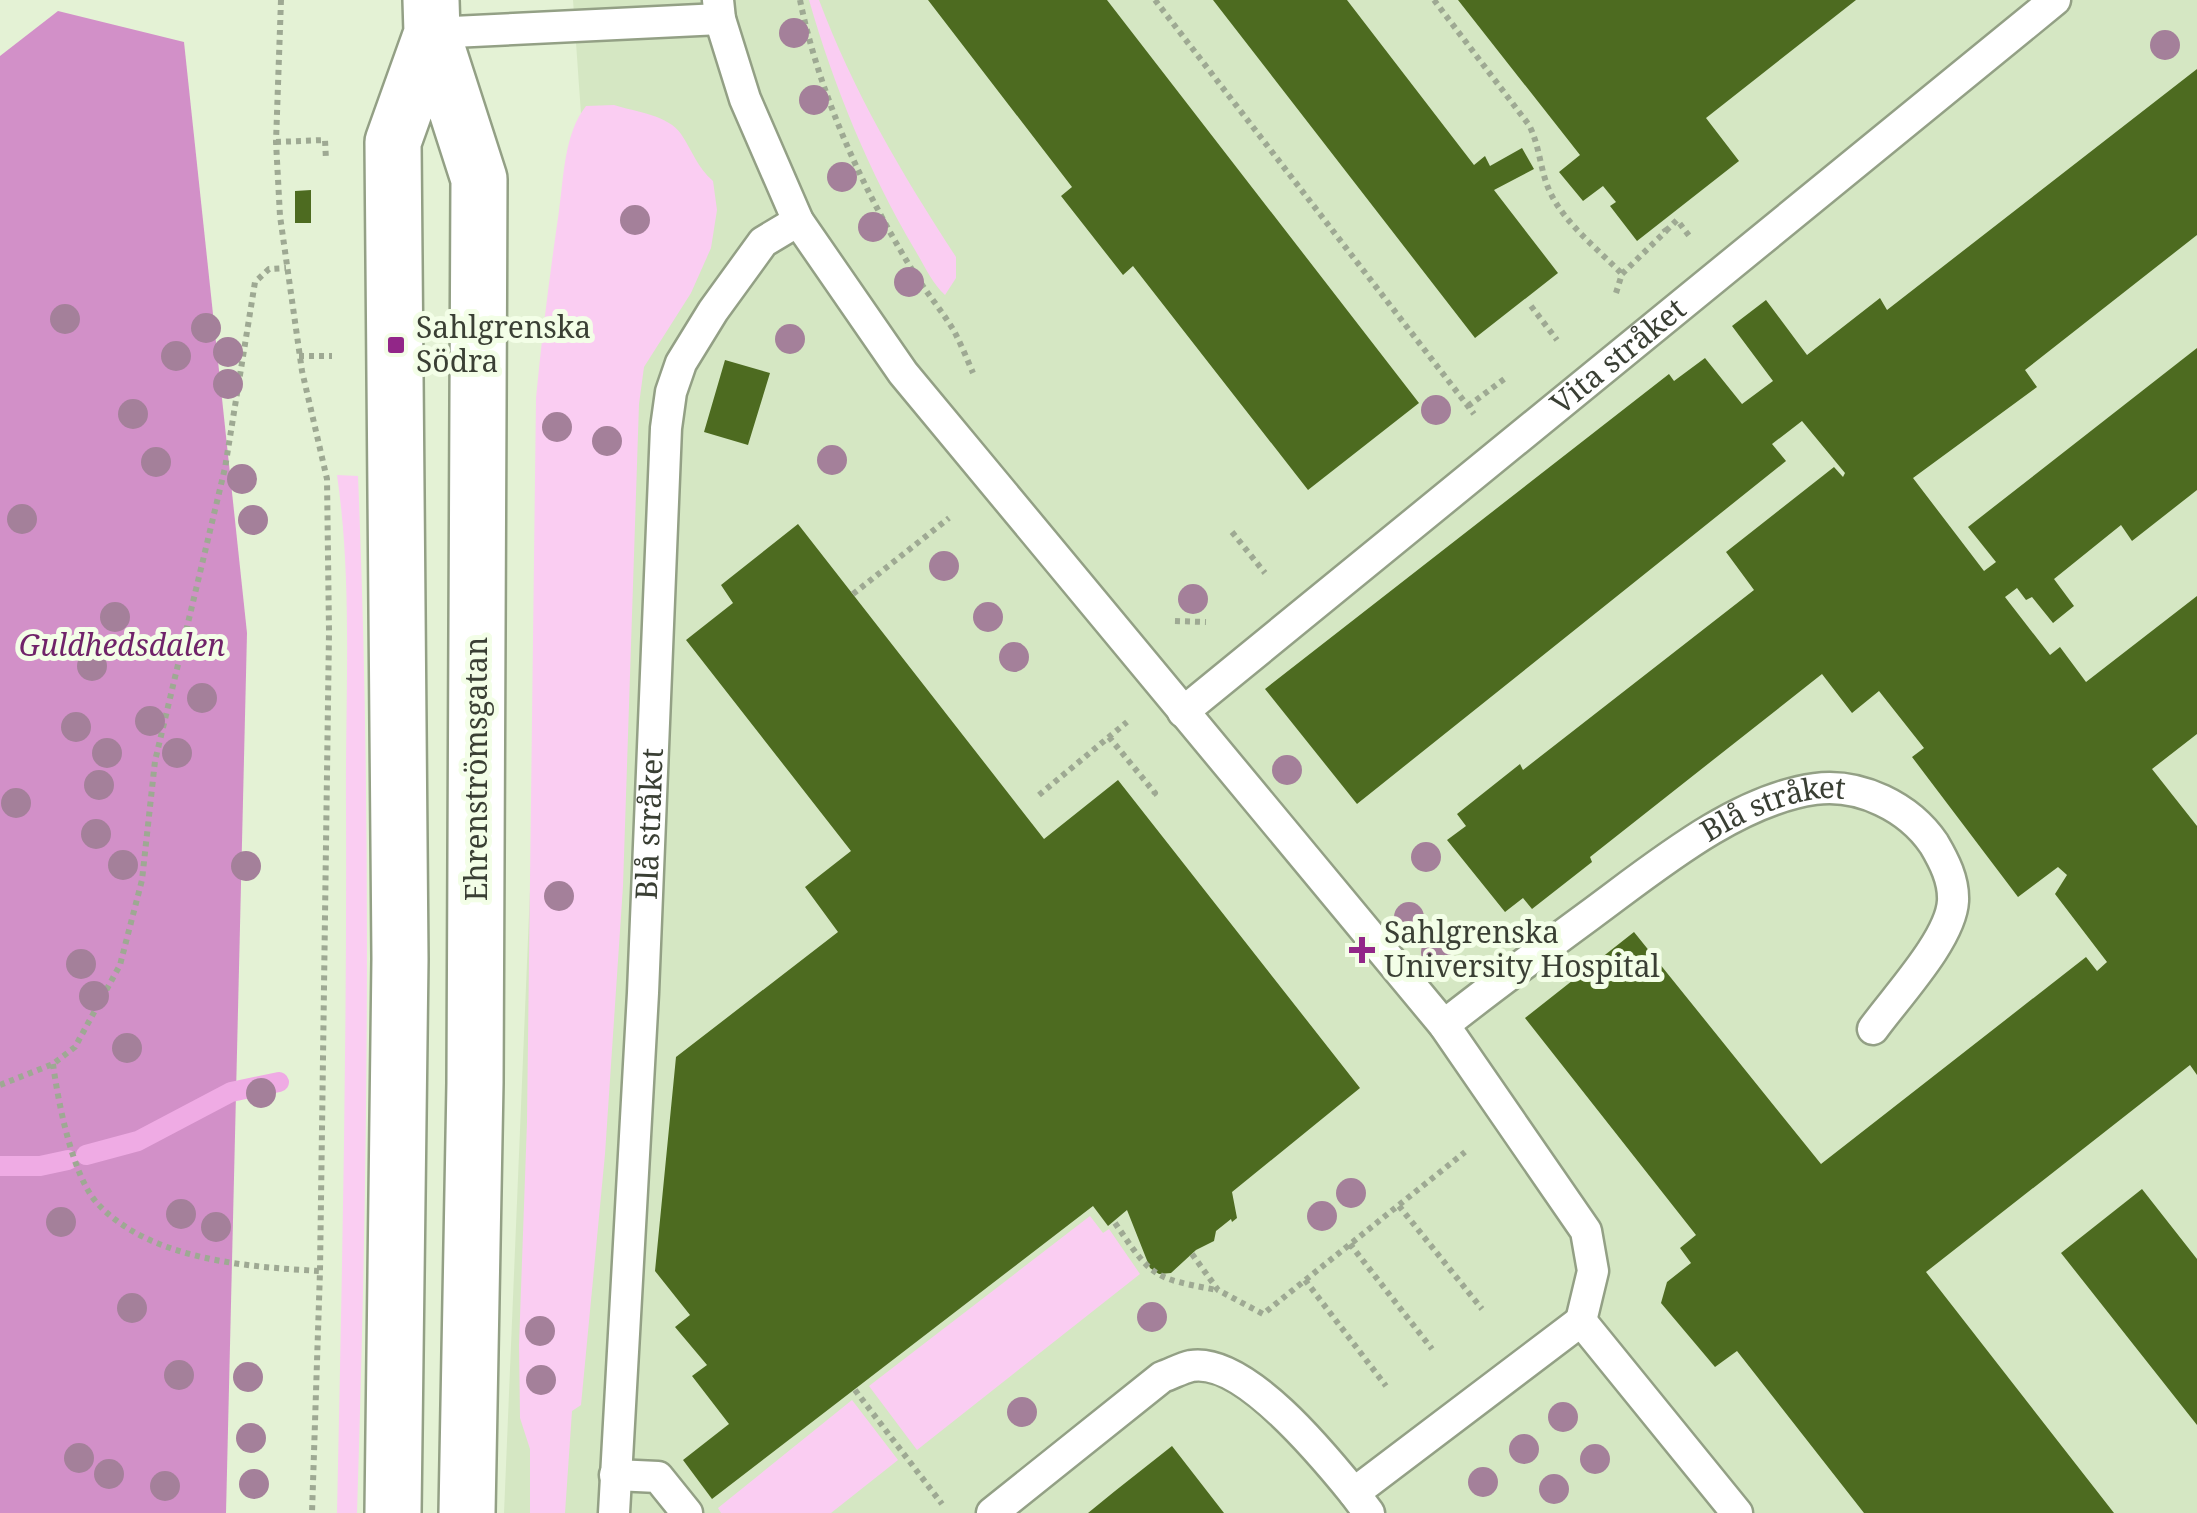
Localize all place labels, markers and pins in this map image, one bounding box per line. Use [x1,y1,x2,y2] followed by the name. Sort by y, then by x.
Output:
[416,306,591,381] place label: Sahlgrenska Södra
[385,334,407,356] marker: Sahlgrenska Södra
[1384,911,1660,986] place label: Sahlgrenska University Hospital
[1349,937,1375,963] marker: Sahlgrenska University Hospital

